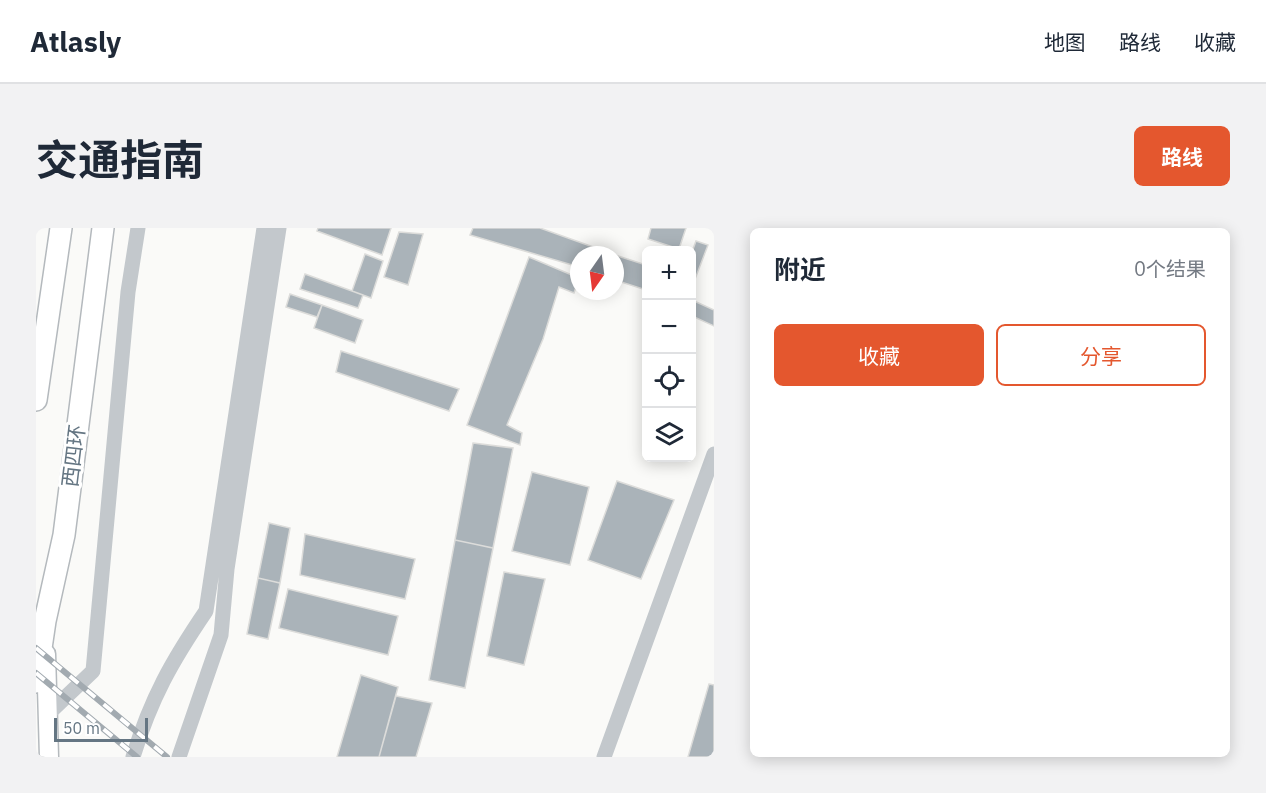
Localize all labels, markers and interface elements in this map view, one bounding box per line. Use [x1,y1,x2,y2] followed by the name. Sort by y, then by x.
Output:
[30,23,121,60] text: Atlasly
[1044,28,1086,56] text: 地图
[1119,28,1161,56] text: 路线
[1194,28,1236,56] text: 收藏
[1134,126,1230,186] button: 路线
[36,132,204,187] text: 交通指南
[570,246,624,300] north arrow
[642,246,696,462] map controls
[642,246,696,300] button: +
[774,252,826,286] text: 附近
[1134,255,1206,282] text: 0个结果
[642,300,696,354] button: −
[774,324,984,386] button: 收藏
[996,324,1206,386] button: 分享
[642,354,696,408] button: locate
[642,408,696,462] button: layers
[55,423,91,489] street label: 西四环
[54,715,148,742] scale bar
[63,718,100,738] text: 50 m

